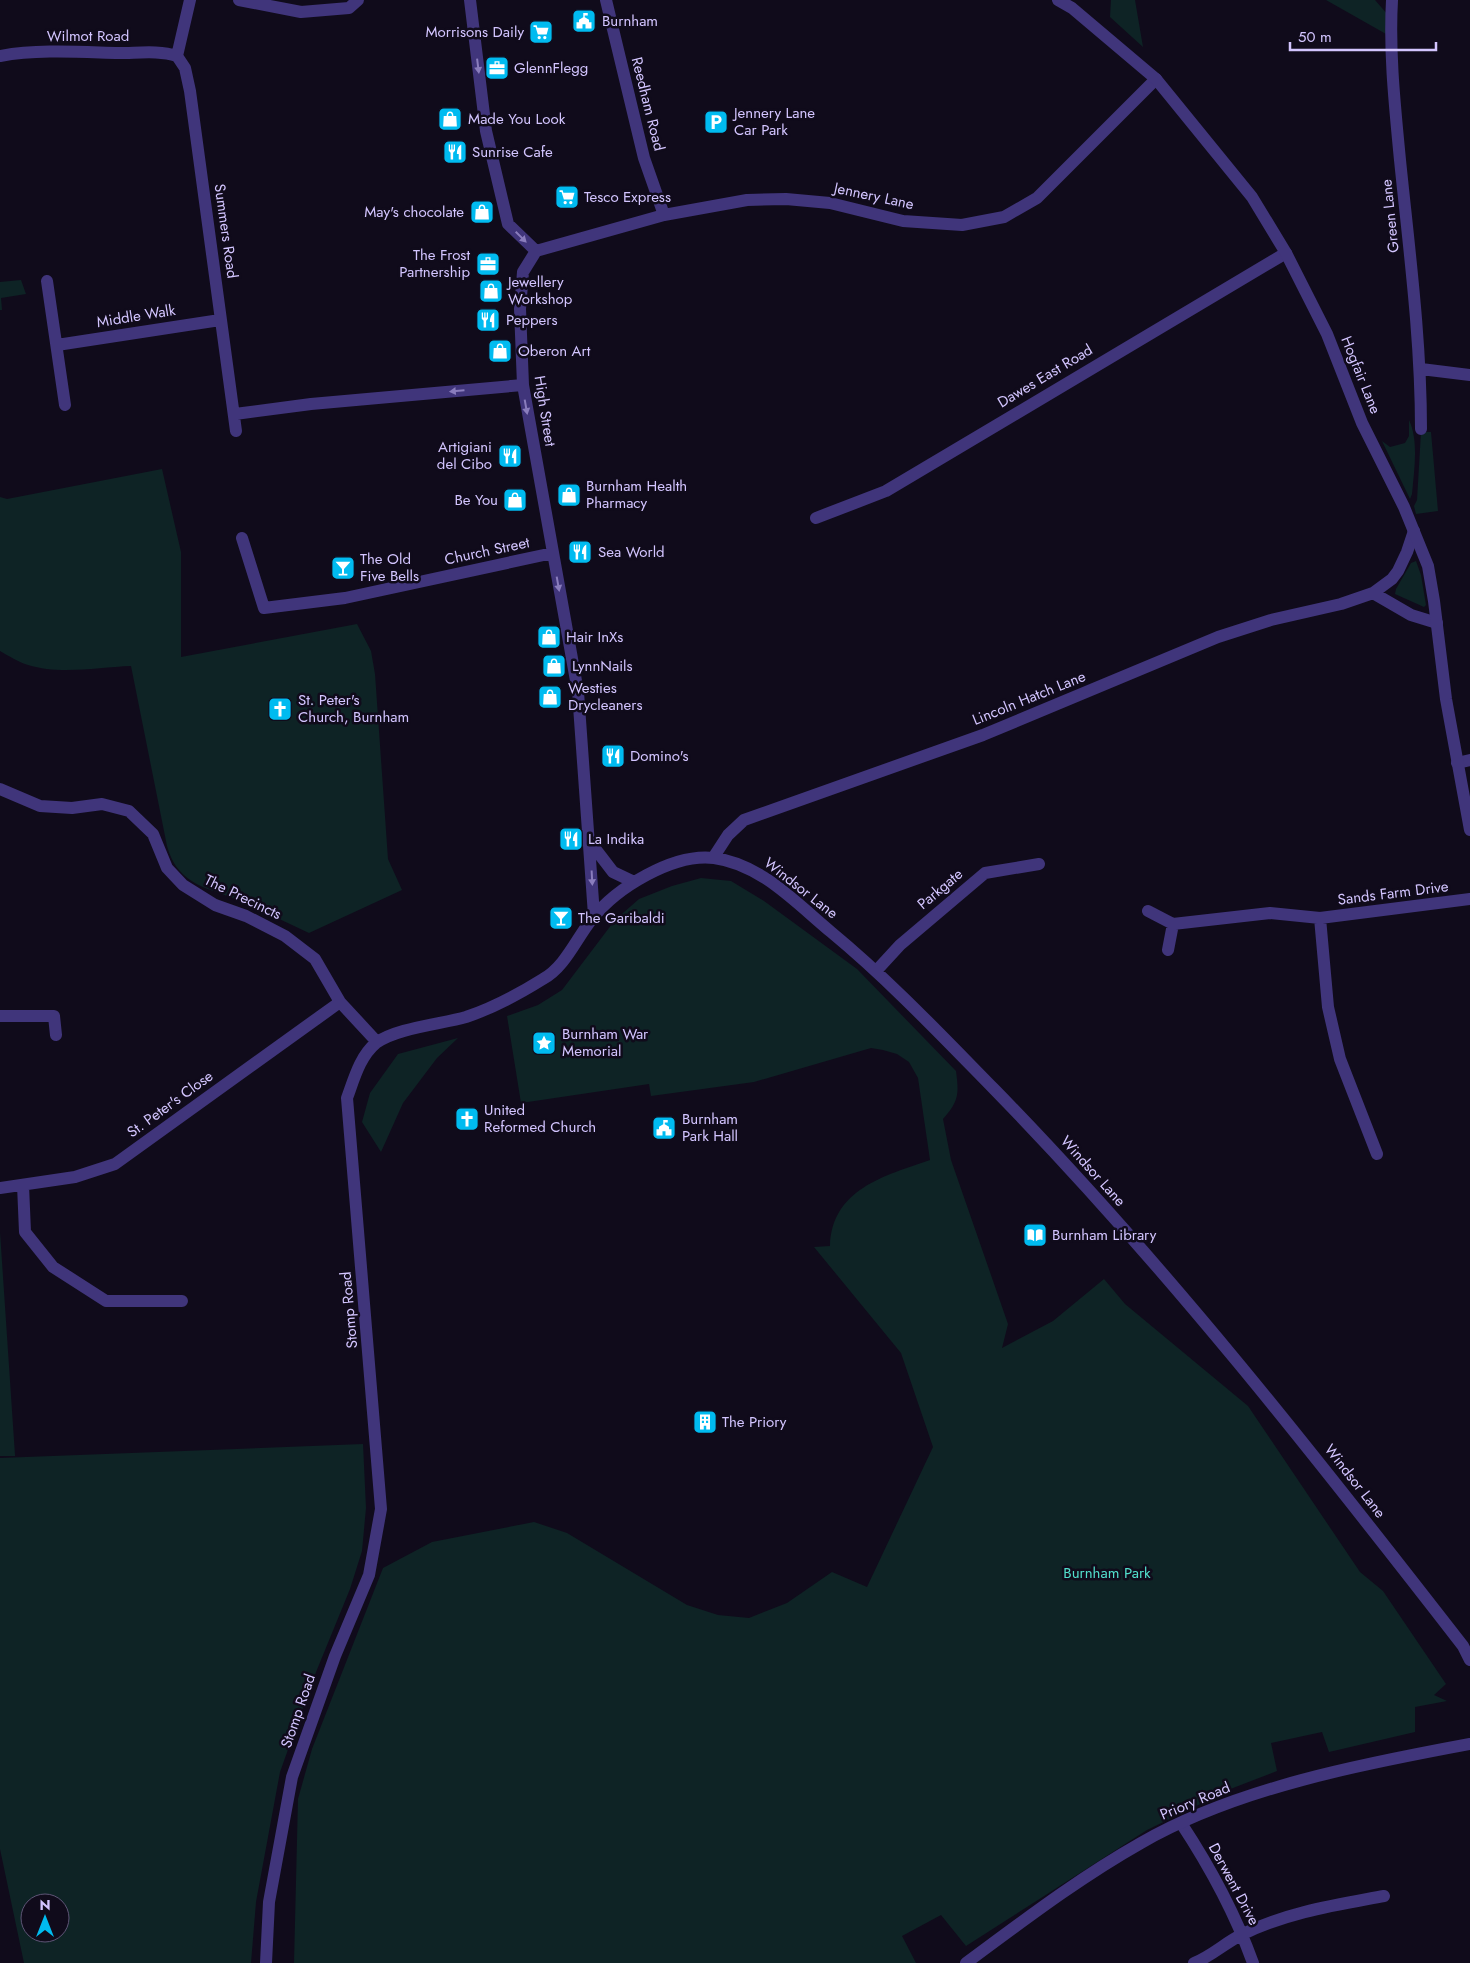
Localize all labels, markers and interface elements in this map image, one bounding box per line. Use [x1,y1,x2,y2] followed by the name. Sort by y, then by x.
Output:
[571,8,597,34] public building icon: Burnham
[602,10,658,32] place label: Burnham
[528,19,554,45] supermarket icon: Morrisons Daily
[1290,20,1436,52] scale bar
[425,21,524,43] place label: Morrisons Daily
[47,25,129,47] street label: Wilmot Road
[1298,26,1332,48] text: 50 m
[484,55,510,81] office icon: GlennFlegg
[626,55,670,153] street label: Reedham Road
[514,57,588,79] place label: GlennFlegg
[474,58,482,74] one-way arrow
[732,102,815,141] place label: Jennery Lane Car Park
[437,106,463,132] shop icon: Made You Look
[468,108,566,130] place label: Made You Look
[703,109,729,135] parking icon: Jennery Lane Car Park
[442,139,468,165] restaurant icon: Sunrise Cafe
[472,141,553,163] place label: Sunrise Cafe
[830,176,916,215] street label: Jennery Lane
[1375,178,1405,254] street label: Green Lane
[208,182,244,280] street label: Summers Road
[554,184,580,210] supermarket icon: Tesco Express
[584,186,671,208] place label: Tesco Express
[469,199,495,225] shop icon: May's chocolate
[364,201,464,223] place label: May's chocolate
[515,231,527,243] one-way arrow
[399,244,470,283] place label: The Frost Partnership
[475,251,501,277] office icon: The Frost Partnership
[506,271,573,310] place label: Jewellery Workshop
[478,278,504,304] shop icon: Jewellery Workshop
[95,299,177,333] street label: Middle Walk
[475,307,501,333] restaurant icon: Peppers
[506,309,558,331] place label: Peppers
[1335,333,1387,417] street label: Hogfair Lane
[487,338,513,364] shop icon: Oberon Art
[993,339,1097,413] street label: Dawes East Road
[518,340,591,362] place label: Oberon Art
[529,374,562,448] street label: High Street
[448,387,464,395] one-way arrow
[523,399,531,415] one-way arrow
[437,436,492,475] place label: Artigiani del Cibo
[497,443,523,469] restaurant icon: Artigiani del Cibo
[586,475,687,514] place label: Burnham Health Pharmacy
[556,482,582,508] shop icon: Burnham Health Pharmacy
[502,487,528,513] shop icon: Be You
[454,489,498,511] place label: Be You
[443,531,532,571] street label: Church Street
[567,539,593,565] restaurant icon: Sea World
[598,541,665,563] place label: Sea World
[360,548,419,587] place label: The Old Five Bells
[330,555,356,581] bar icon: The Old Five Bells
[555,576,563,592] one-way arrow
[536,624,562,650] shop icon: Hair InXs
[566,626,623,648] place label: Hair InXs
[541,653,567,679] shop icon: LynnNails
[572,655,633,677] place label: LynnNails
[969,665,1089,731] street label: Lincoln Hatch Lane
[568,677,643,716] place label: Westies Drycleaners
[537,684,563,710] shop icon: Westies Drycleaners
[298,689,409,728] place label: St. Peter's Church, Burnham
[267,696,293,722] church icon: St. Peter's Church, Burnham
[600,743,626,769] restaurant icon: Domino's
[630,745,688,767] place label: Domino's
[558,826,584,852] restaurant icon: La Indika
[588,828,644,850] place label: La Indika
[759,852,843,924] street label: Windsor Lane
[912,863,968,915] street label: Parkgate
[201,869,285,925] street label: The Precincts
[589,871,597,887] one-way arrow
[1336,875,1450,911] street label: Sands Farm Drive
[548,905,574,931] bar icon: The Garibaldi
[578,907,665,929] place label: The Garibaldi
[562,1023,649,1062] place label: Burnham War Memorial
[531,1030,557,1056] place icon: Burnham War Memorial
[122,1065,218,1143] street label: St. Peter's Close
[484,1099,596,1138] place label: United Reformed Church
[454,1106,480,1132] church icon: United Reformed Church
[682,1108,738,1147] place label: Burnham Park Hall
[651,1115,677,1141] public building icon: Burnham Park Hall
[1055,1131,1131,1211] street label: Windsor Lane
[1022,1222,1048,1248] library icon: Burnham Library
[1052,1224,1157,1246] place label: Burnham Library
[335,1271,363,1349] street label: Stomp Road
[692,1409,718,1435] building icon: The Priory
[722,1411,787,1433] place label: The Priory
[1319,1439,1391,1523] street label: Windsor Lane
[1063,1562,1151,1584] park label: Burnham Park
[275,1671,321,1751] street label: Stomp Road
[1157,1776,1233,1826] street label: Priory Road
[1203,1839,1265,1929] street label: Derwent Drive
[20,1893,70,1943] north arrow
[39,1895,51,1915] text: N

